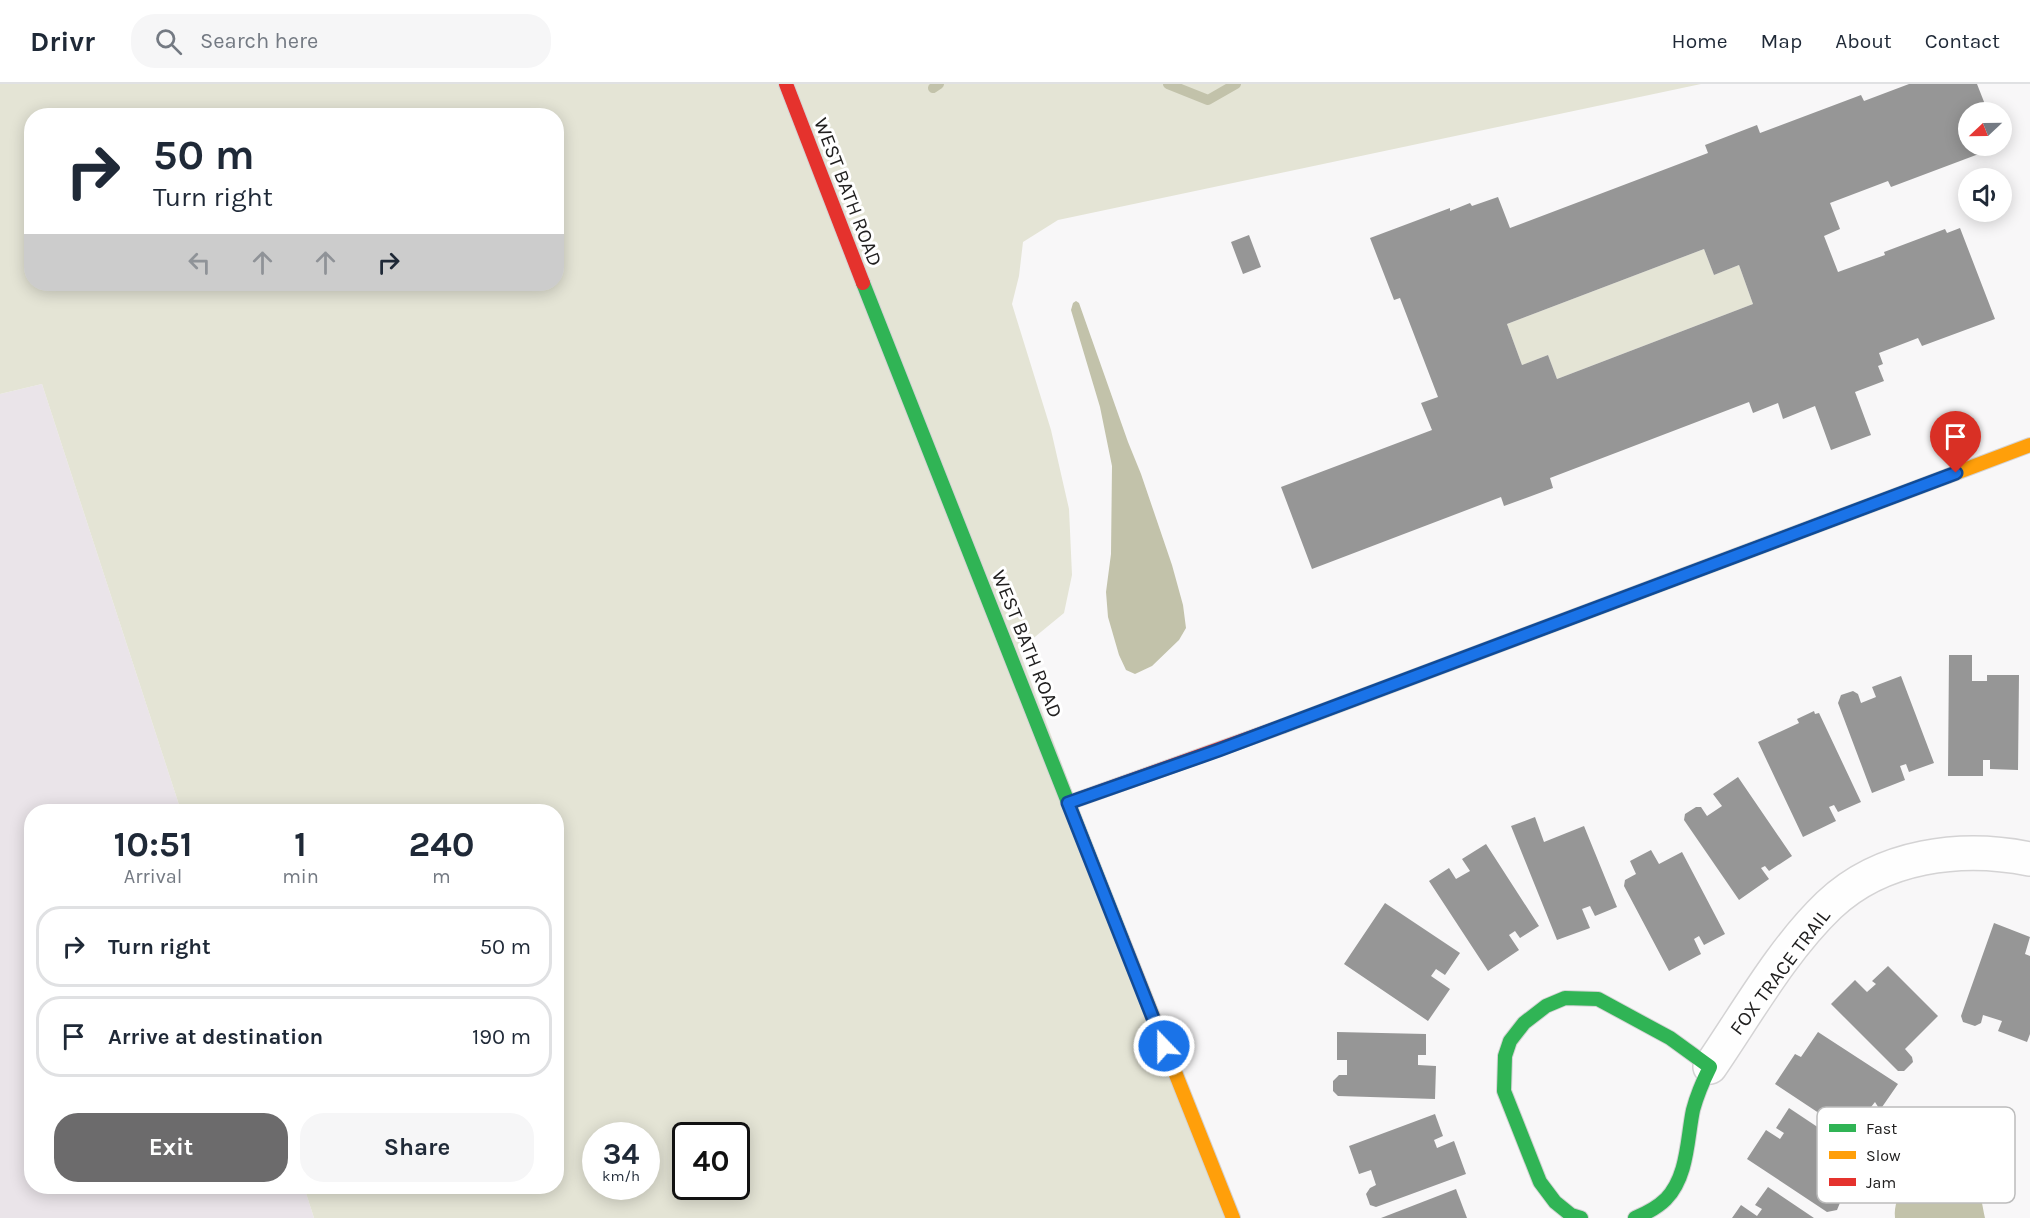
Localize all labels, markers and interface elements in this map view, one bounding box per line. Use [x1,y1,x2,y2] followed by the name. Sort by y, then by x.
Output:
[131,14,551,68] search box
[30,25,95,58] text: Drivr
[152,25,185,58] icon: search
[200,28,318,54] text: Search here
[1672,29,1728,53] text: Home
[1761,29,1802,53] text: Map
[1835,29,1892,53] text: About
[1925,29,2000,53] text: Contact
[1958,102,2012,156] north arrow
[1958,102,2012,222] map controls
[809,115,887,269] street label: WEST BATH ROAD
[153,130,255,180] text: 50 m
[54,132,132,210] icon: right
[1958,168,2012,222] button: sound
[153,181,273,213] text: Turn right
[183,246,216,279] icon: left
[246,246,279,279] icon: ahead
[309,246,342,279] icon: ahead
[372,246,405,279] icon: right
[1930,411,1981,473] pin
[1939,420,1972,453] icon: arrive
[987,567,1067,721] street label: WEST BATH ROAD
[114,823,193,865] text: 10:51
[294,823,307,865] text: 1
[408,823,474,865] text: 240
[124,865,182,888] text: Arrival
[282,865,319,888] text: min
[432,865,451,888] text: m
[1725,904,1835,1039] street label: FOX TRACE TRAIL
[57,930,90,963] icon: right
[108,934,211,960] text: Turn right
[480,934,531,960] text: 50 m
[1132,1014,1196,1078] position arrow
[57,1020,90,1053] icon: arrive
[108,1024,323,1050] text: Arrive at destination
[472,1024,531,1050] text: 190 m
[1817,1107,2015,1203] legend
[54,1113,288,1182] button: Exit
[300,1113,534,1182] button: Share
[1866,1119,1897,1138] text: Fast
[672,1122,750,1200] speed limit sign: 40
[603,1136,639,1172] text: 34
[1866,1146,1901,1165] text: Slow
[602,1167,640,1185] text: km/h
[1866,1173,1896,1192] text: Jam

